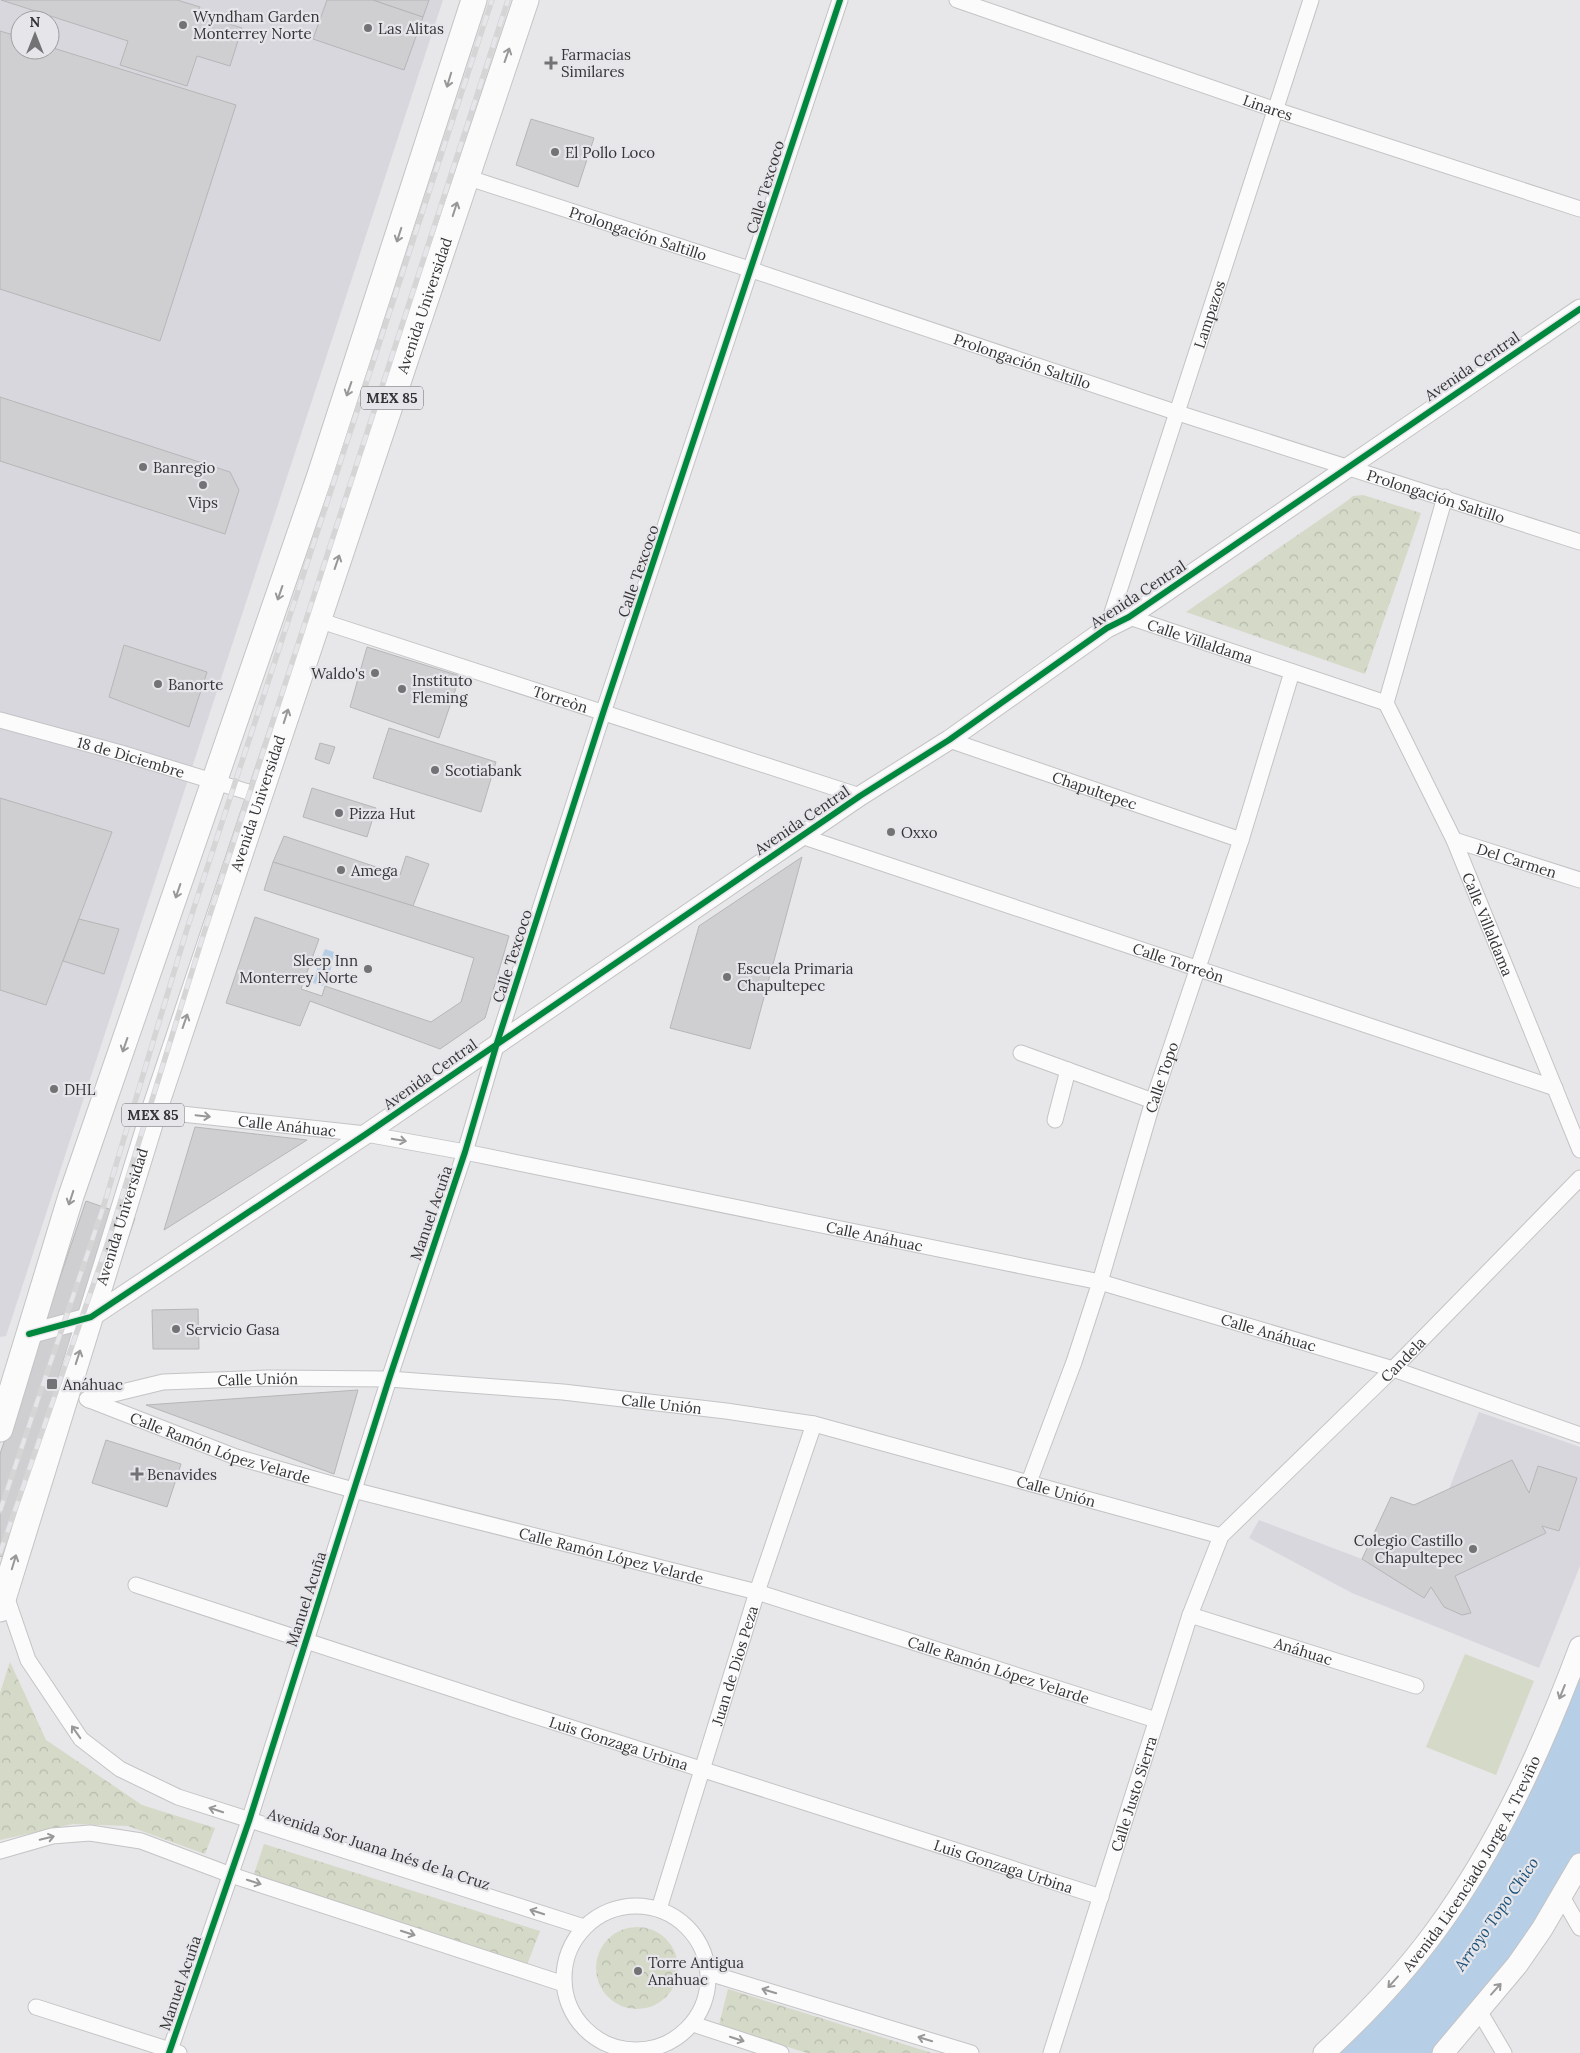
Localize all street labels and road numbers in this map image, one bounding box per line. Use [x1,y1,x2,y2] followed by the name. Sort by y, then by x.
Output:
[1241,90,1295,124] street label: Linares
[742,138,788,236] street label: Calle Texcoco
[567,202,710,264] street label: Prolongación Saltillo
[392,235,455,377] street label: Avenida Universidad
[1189,278,1229,350] street label: Lampazos
[1420,327,1523,405] street label: Avenida Central
[951,329,1094,393] street label: Prolongación Saltillo
[361,386,423,409] road number: MEX 85
[1365,465,1507,527] street label: Prolongación Saltillo
[613,522,663,620] street label: Calle Texcoco
[1086,556,1189,633] street label: Avenida Central
[1145,614,1256,667] street label: Calle Villaldama
[531,681,590,717] street label: Torreòn
[75,732,187,782] street label: 18 de Diciembre
[225,733,289,875] street label: Avenida Universidad
[1050,767,1140,813] street label: Chapultepec
[750,781,853,859] street label: Avenida Central
[1475,838,1559,882] street label: Del Carmen
[1459,869,1518,979] street label: Calle Villaldama
[488,907,536,1005] street label: Calle Texcoco
[1130,938,1227,986] street label: Calle Torreòn
[379,1035,481,1114] street label: Avenida Central
[1141,1039,1182,1115] street label: Calle Topo
[122,1104,184,1126] road number: MEX 85
[237,1111,337,1140] street label: Calle Anáhuac
[91,1145,152,1288] street label: Avenida Universidad
[406,1163,456,1263] street label: Manuel Acuña
[824,1217,925,1255] street label: Calle Anáhuac
[1219,1309,1319,1355] street label: Calle Anáhuac
[1376,1332,1429,1386] street label: Candela
[217,1368,298,1389] street label: Calle Unión
[620,1389,703,1418] street label: Calle Unión
[127,1407,313,1487] street label: Calle Ramón López Velarde
[1015,1471,1098,1511] street label: Calle Unión
[517,1523,706,1588] street label: Calle Ramón López Velarde
[282,1549,330,1649] street label: Manuel Acuña
[707,1603,762,1728] street label: Juan de Dios Peza
[905,1632,1092,1708] street label: Calle Ramón López Velarde
[1271,1632,1335,1669] street label: Anáhuac
[547,1712,691,1774] street label: Luis Gonzaga Urbina
[1106,1733,1161,1854] street label: Calle Justo Sierra
[1397,1752,1544,1976] street label: Avenida Licenciado Jorge A. Treviño
[264,1804,493,1894] street label: Avenida Sor Juana Inés de la Cruz
[932,1835,1076,1897] street label: Luis Gonzaga Urbina
[155,1933,205,2033] street label: Manuel Acuña

